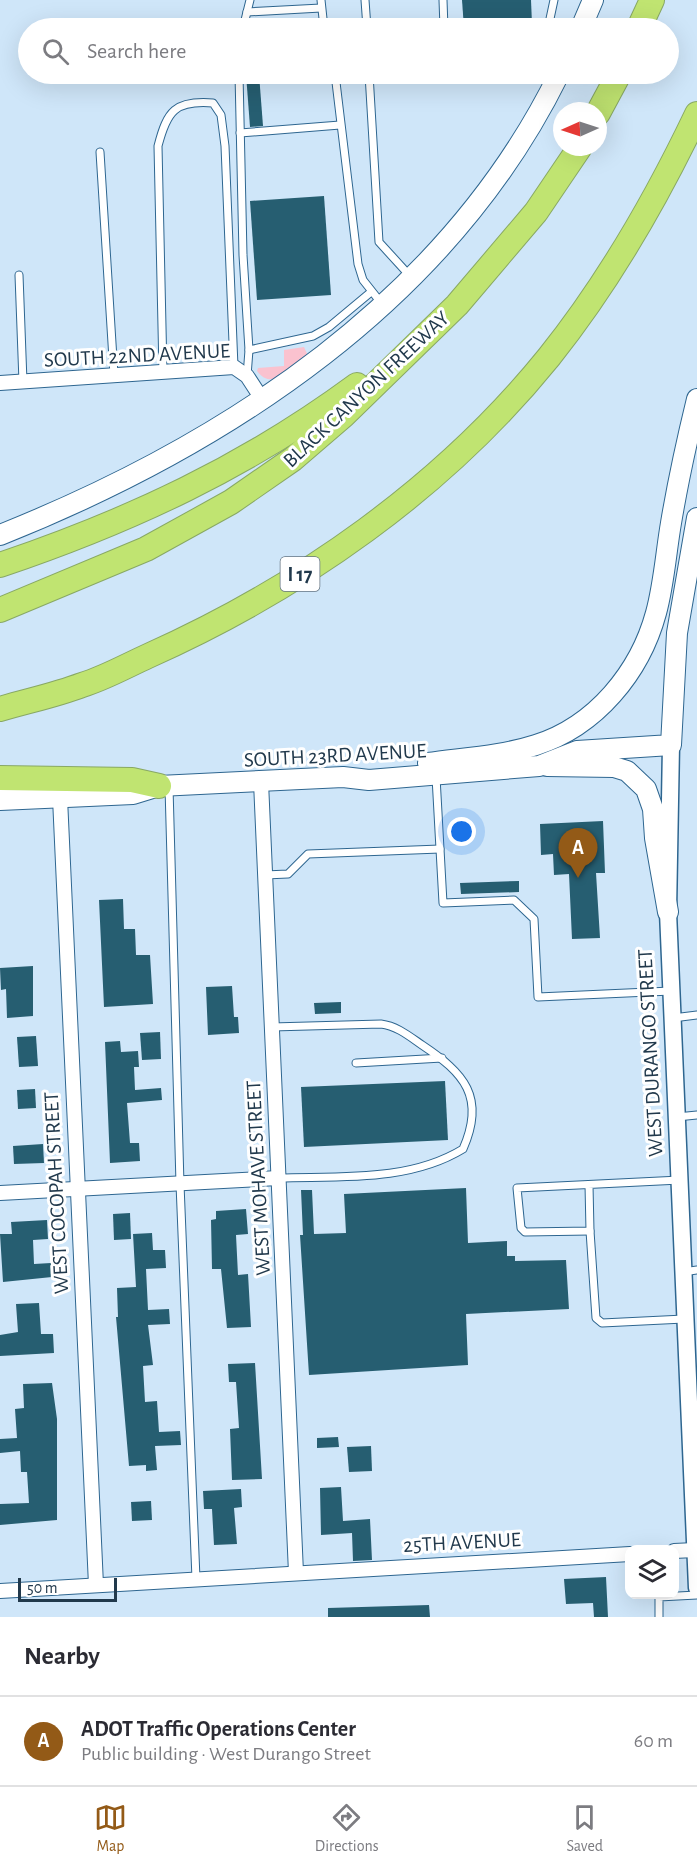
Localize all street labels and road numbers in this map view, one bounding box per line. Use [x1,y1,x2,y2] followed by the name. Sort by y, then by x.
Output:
[279,307,453,471] street label: BLACK CANYON FREEWAY
[43,340,231,371] street label: SOUTH 22ND AVENUE
[280,557,320,591] road number: I 17
[243,740,427,771] street label: SOUTH 23RD AVENUE
[635,948,666,1157] street label: WEST DURANGO STREET
[243,1080,274,1276] street label: WEST MOHAVE STREET
[41,1091,72,1295] street label: WEST COCOPAH STREET
[403,1529,521,1556] street label: 25TH AVENUE

